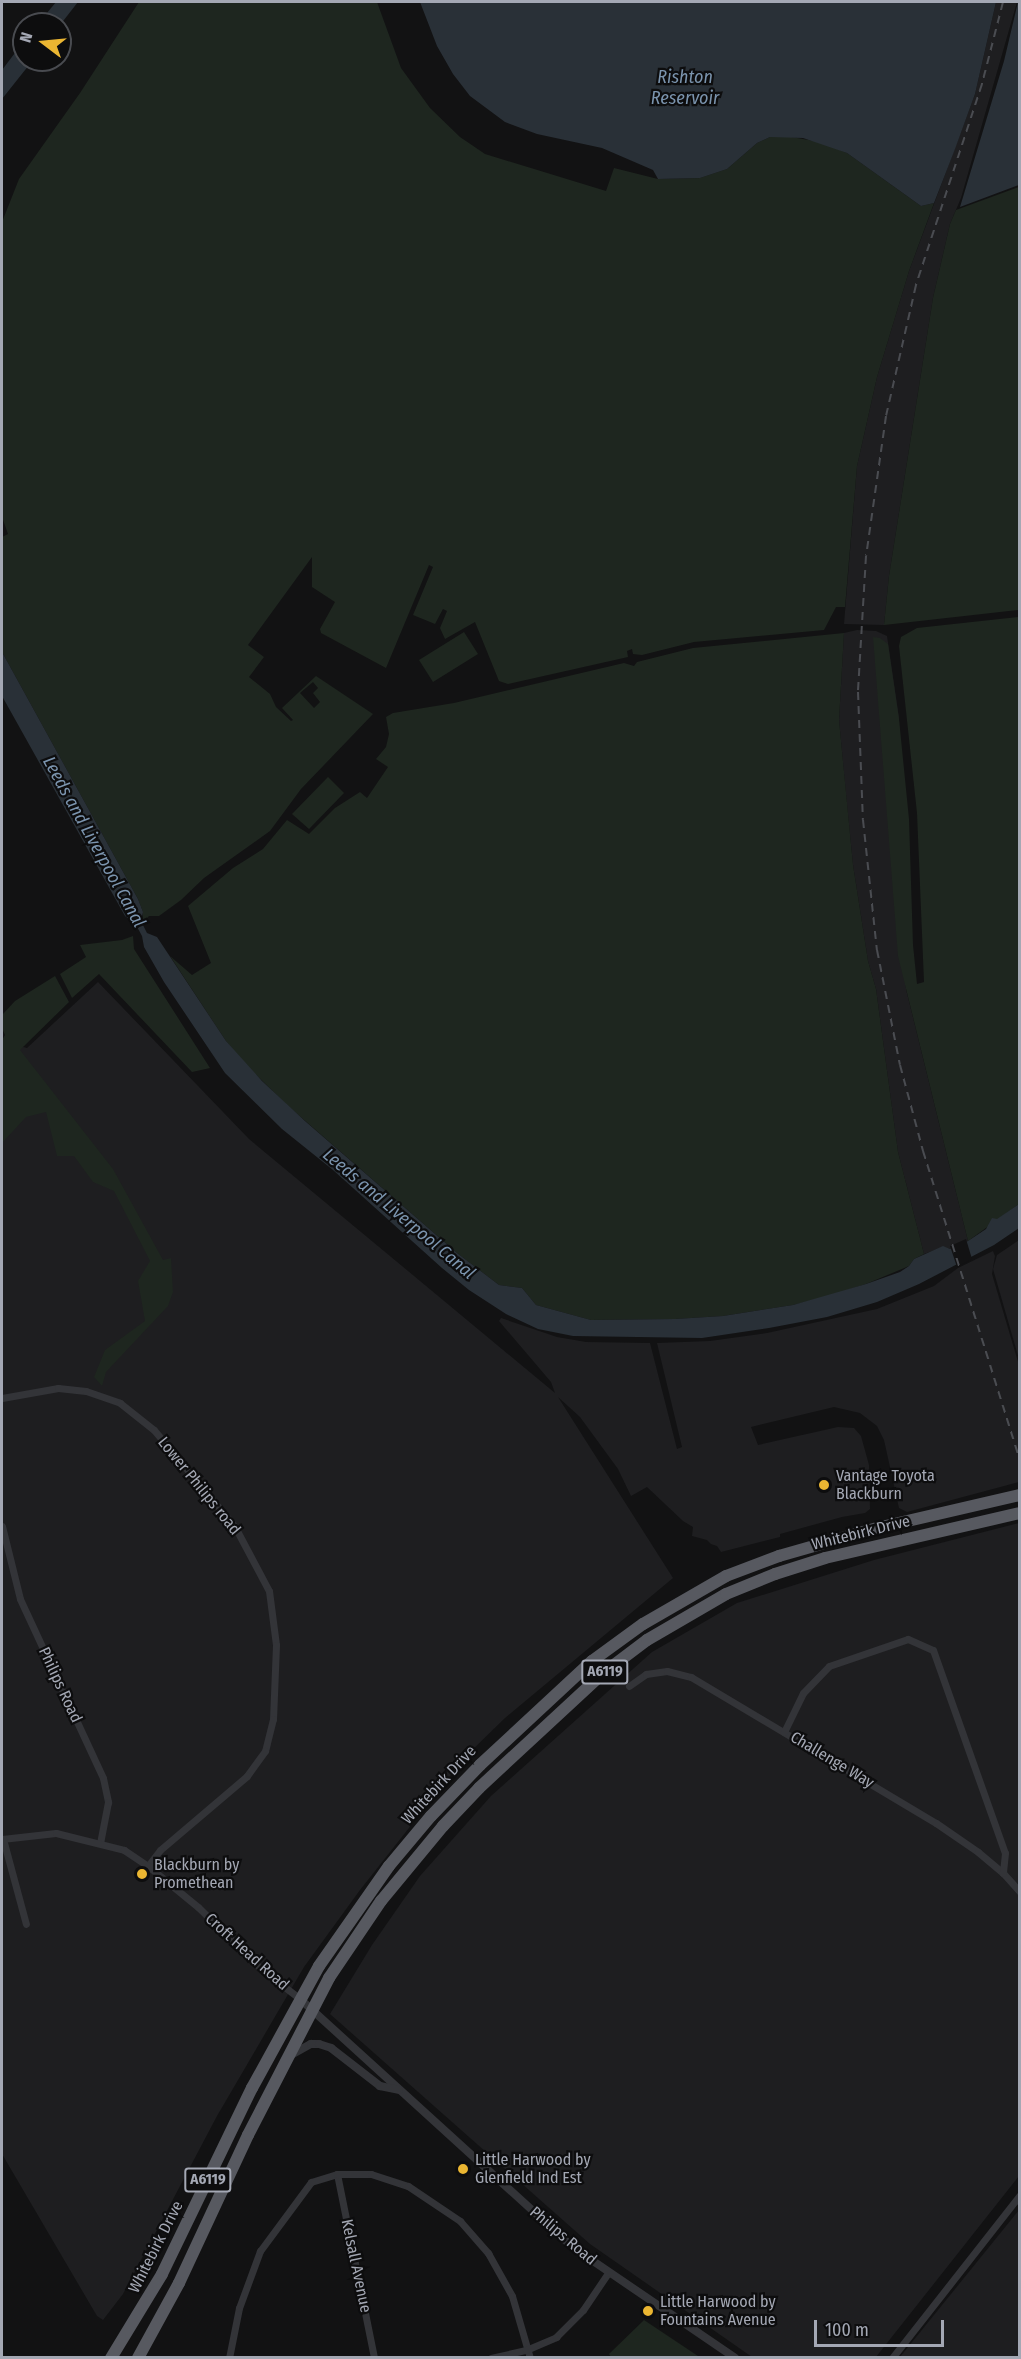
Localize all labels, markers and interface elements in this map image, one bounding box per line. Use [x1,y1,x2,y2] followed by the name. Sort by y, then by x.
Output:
[12,12,72,72] north arrow
[16,30,37,45] text: N
[651,67,719,110] water label: Rishton Reservoir
[38,753,150,931] water label: Leeds and Liverpool Canal
[318,1144,480,1284] water label: Leeds and Liverpool Canal
[154,1433,244,1539] street label: Lower Philips road
[836,1466,935,1504] place label: Vantage Toyota Blackburn
[817,1478,831,1492] marker: Vantage Toyota Blackburn
[810,1512,912,1554] street label: Whitebirk Drive
[34,1644,86,1726] street label: Philips Road
[581,1660,629,1684] road number: A6119
[787,1728,877,1792] street label: Challenge Way
[398,1742,480,1828] street label: Whitebirk Drive
[154,1855,239,1893] place label: Blackburn by Promethean
[135,1867,149,1881] marker: Blackburn by Promethean
[201,1909,293,1995] street label: Croft Head Road
[475,2150,591,2188] place label: Little Harwood by Glenfield Ind Est
[456,2162,470,2176] marker: Little Harwood by Glenfield Ind Est
[184,2168,232,2192] road number: A6119
[125,2198,187,2296] street label: Whitebirk Drive
[526,2203,600,2269] street label: Philips Road
[337,2218,375,2314] street label: Kelsall Avenue
[660,2292,776,2330] place label: Little Harwood by Fountains Avenue
[641,2304,655,2318] marker: Little Harwood by Fountains Avenue
[817,2308,948,2346] scale bar
[825,2319,869,2341] text: 100 m

